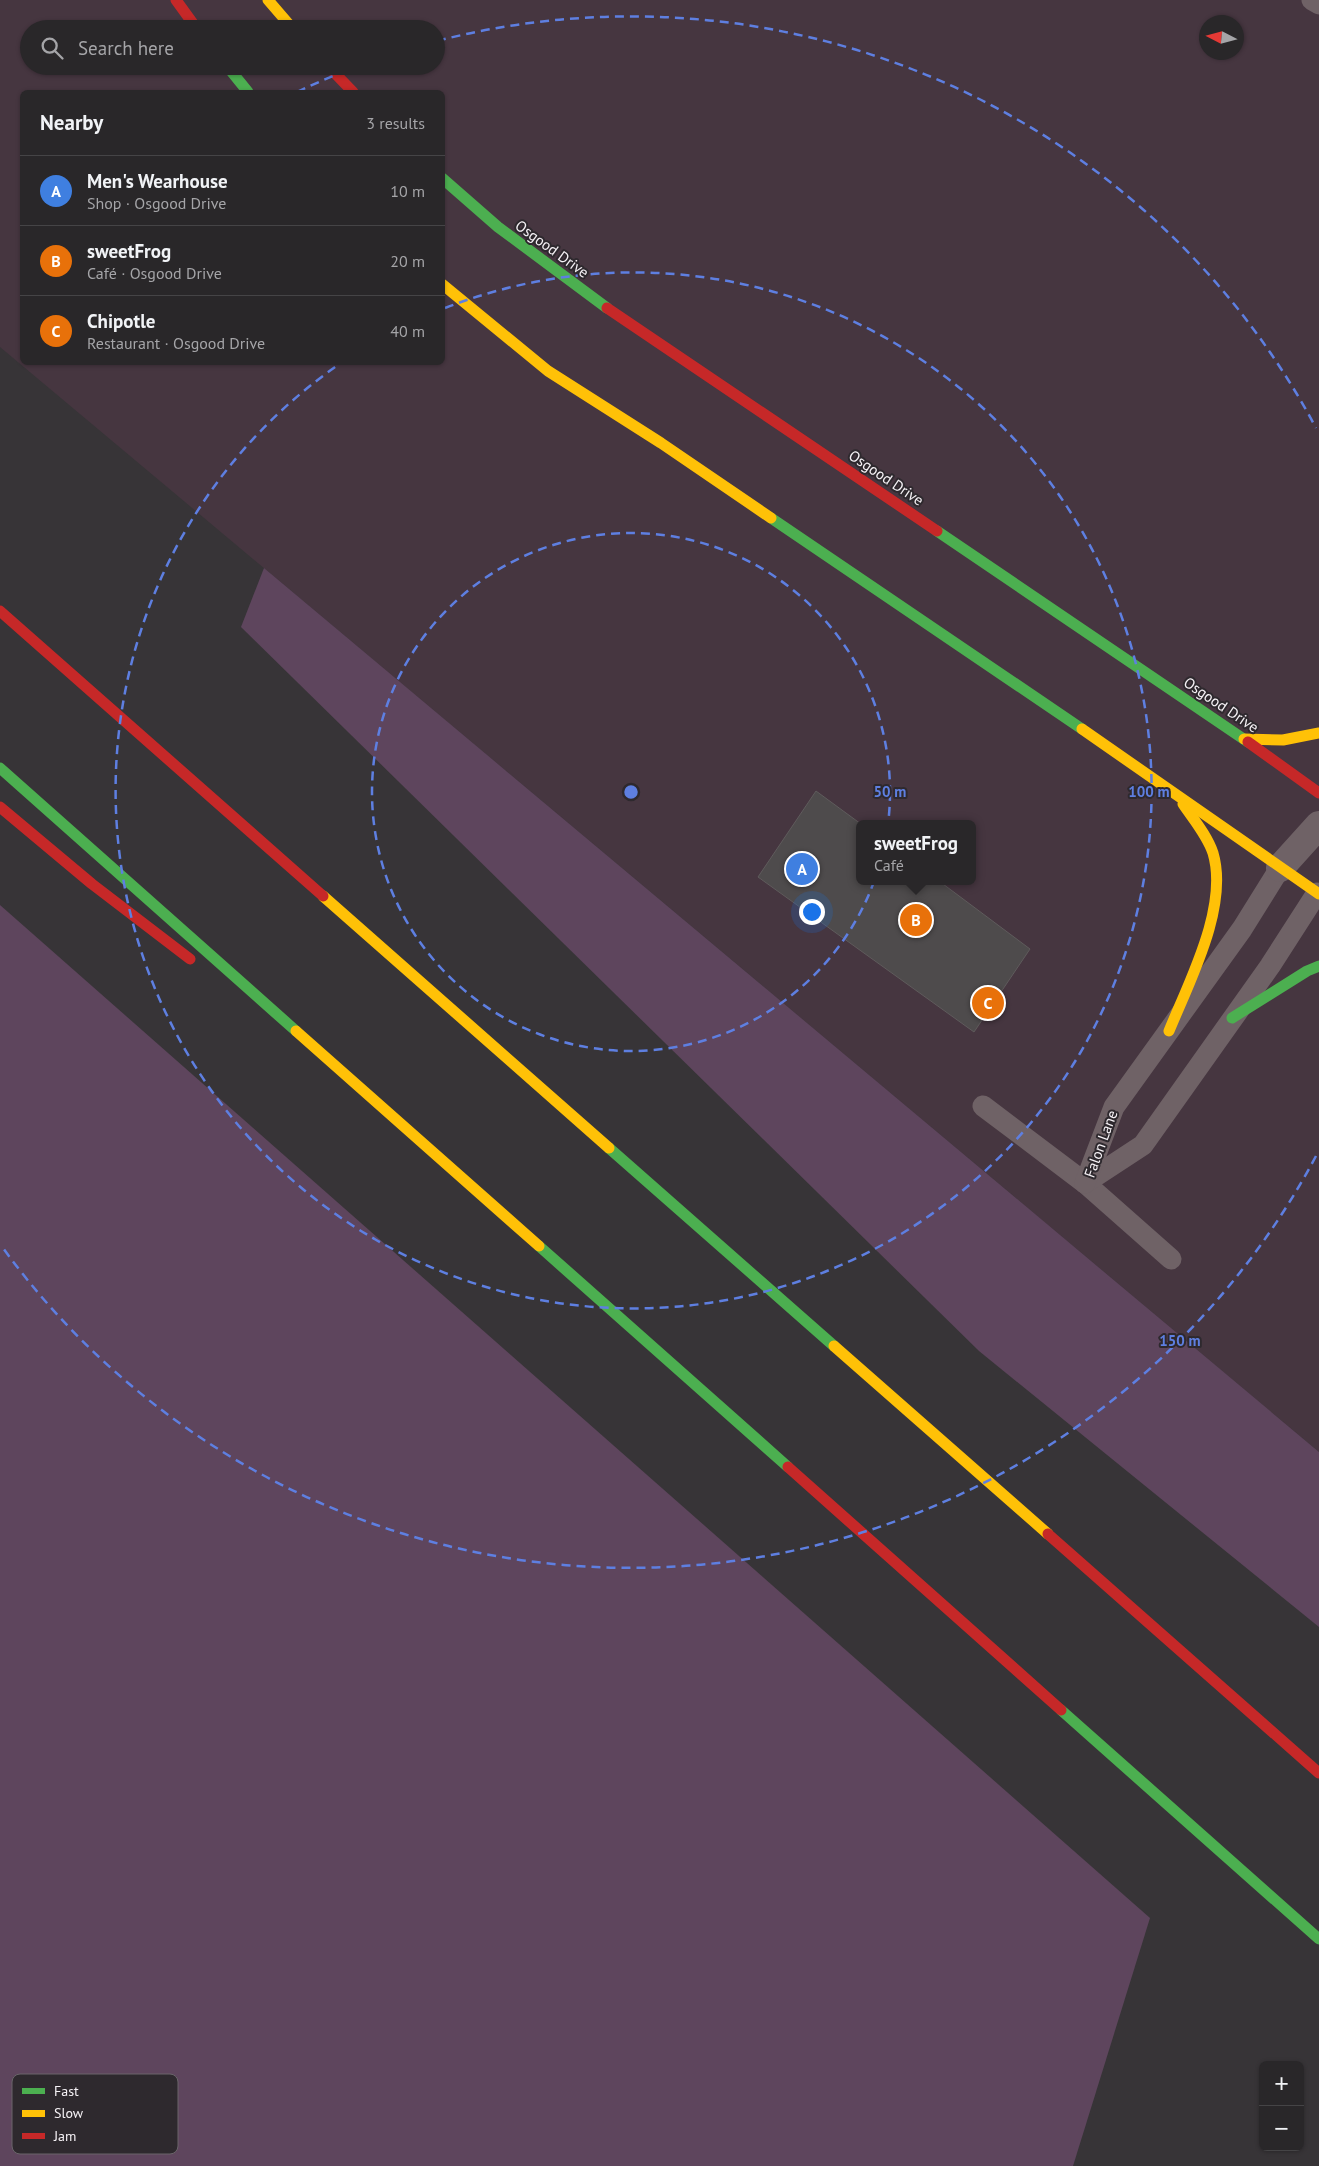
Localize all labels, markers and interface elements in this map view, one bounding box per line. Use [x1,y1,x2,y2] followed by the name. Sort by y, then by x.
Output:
[1199,15,1244,60] north arrow
[20,20,445,75] search box
[38,34,66,62] icon: search
[78,36,174,60] text: Search here
[40,109,103,136] text: Nearby
[366,113,425,133] text: 3 results
[87,169,228,193] text: Men's Wearhouse
[51,181,61,201] text: A
[390,181,425,201] text: 10 m
[87,193,226,213] text: Shop · Osgood Drive
[512,216,593,282] street label: Osgood Drive
[87,239,171,263] text: sweetFrog
[51,251,61,271] text: B
[390,251,425,271] text: 20 m
[87,263,222,283] text: Café · Osgood Drive
[87,309,155,333] text: Chipotle
[52,321,60,341] text: C
[390,321,425,341] text: 40 m
[87,333,265,353] text: Restaurant · Osgood Drive
[845,446,927,510] street label: Osgood Drive
[1180,673,1262,737] street label: Osgood Drive
[874,782,906,801] text: 50 m
[1128,782,1170,801] text: 100 m
[622,783,640,801] centre of rings
[856,820,976,885] popup
[874,831,958,855] text: sweetFrog
[786,850,818,888] pin: A
[874,855,904,875] text: Café
[799,899,825,925] your location
[900,901,932,939] pin: B
[972,984,1004,1022] pin: C
[1080,1107,1122,1180] street label: Falon Lane
[1159,1331,1201,1350] text: 150 m
[1259,2061,1304,2151] map controls
[1259,2061,1304,2106] button: +
[12,2074,178,2154] legend
[54,2082,79,2100] text: Fast
[54,2104,84,2122] text: Slow
[1259,2106,1304,2151] button: −
[53,2127,76,2145] text: Jam

